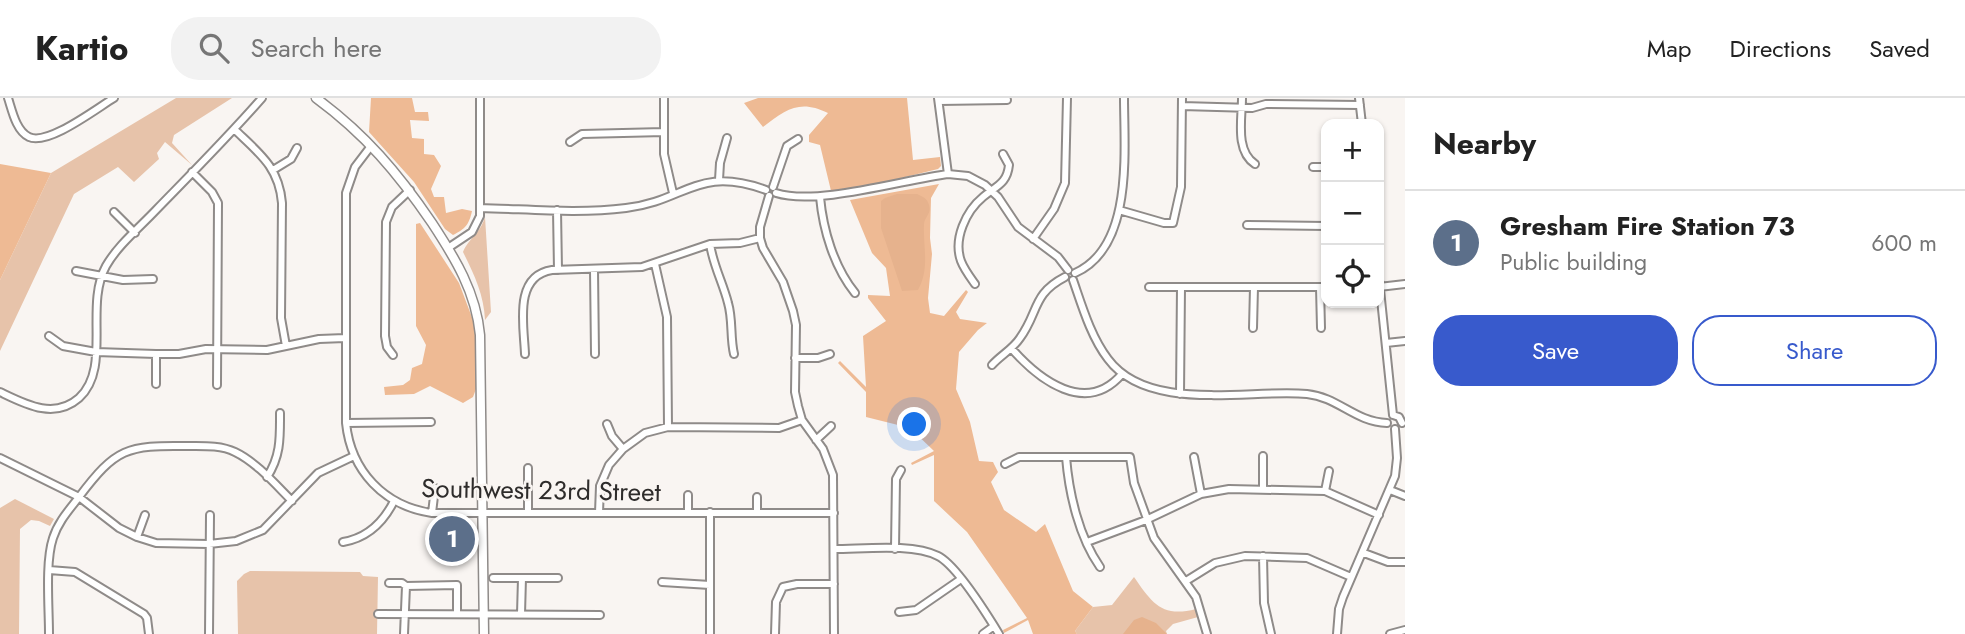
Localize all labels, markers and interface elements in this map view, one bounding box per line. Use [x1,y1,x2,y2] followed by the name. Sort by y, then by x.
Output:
[171,17,661,80] search box
[35,25,129,72] text: Kartio
[195,29,233,67] icon: search
[251,29,382,67] text: Search here
[1647,31,1692,66] text: Map
[1730,31,1831,66] text: Directions
[1869,31,1930,66] text: Saved
[1321,119,1384,308] map controls
[1321,119,1384,182] button: +
[1433,122,1536,165] text: Nearby
[1321,182,1384,245] button: −
[1500,207,1795,245] text: Gresham Fire Station 73
[1450,226,1462,260] text: 1
[1871,226,1937,260] text: 600 m
[1321,245,1384,308] button: locate
[1500,245,1647,279] text: Public building
[1433,315,1678,386] button: Save
[1692,315,1937,386] button: Share
[897,407,931,441] your location
[421,469,662,511] street label: Southwest 23rd Street
[429,513,475,565] pin: 1

